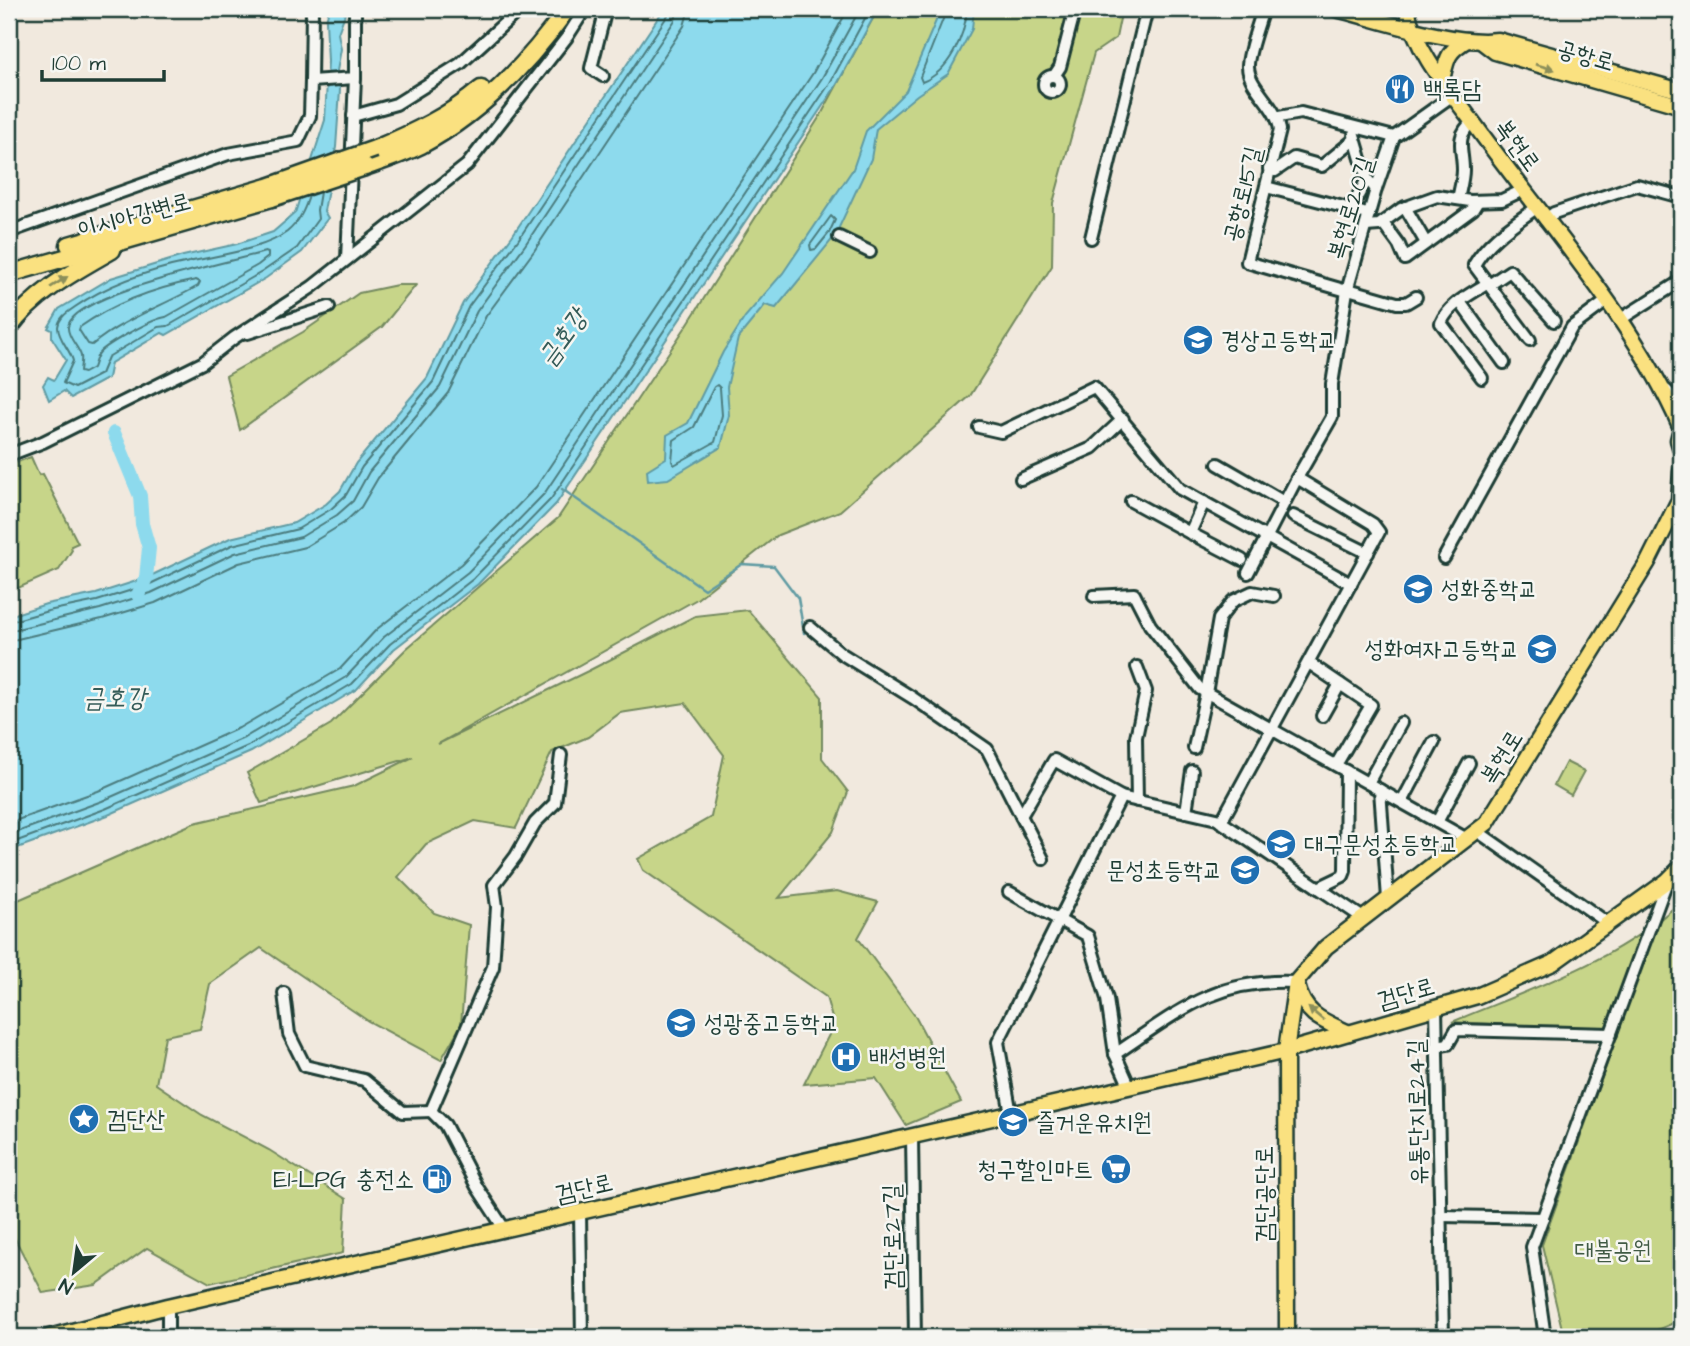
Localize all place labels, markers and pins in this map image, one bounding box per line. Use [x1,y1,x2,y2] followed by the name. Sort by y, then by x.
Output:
[1383,72,1417,106] restaurant icon: 백록담
[1423,73,1481,107] place label: 백록담
[1181,323,1215,357] school or university icon: 경상고등학교
[1221,324,1337,358] place label: 경상고등학교
[1401,572,1435,606] school or university icon: 성화중학교
[1441,573,1538,607] place label: 성화중학교
[1525,632,1559,666] school or university icon: 성화여자고등학교
[1365,633,1519,667] place label: 성화여자고등학교
[1264,827,1298,861] school or university icon: 대구문성초등학교
[1304,828,1459,862] place label: 대구문성초등학교
[1228,853,1262,887] school or university icon: 문성초등학교
[1106,854,1222,888] place label: 문성초등학교
[664,1006,698,1040] school or university icon: 성광중고등학교
[704,1007,839,1041] place label: 성광중고등학교
[829,1040,863,1074] hospital icon: 배성병원
[869,1041,946,1075] place label: 배성병원
[67,1102,101,1136] place icon: 검단산
[107,1103,165,1137] place label: 검단산
[996,1105,1030,1139] school or university icon: 즐거운유치원
[1036,1106,1152,1140] place label: 즐거운유치원
[1099,1152,1133,1186] supermarket icon: 청구할인마트
[977,1153,1093,1187] place label: 청구할인마트
[420,1162,454,1196] fuel station icon: E1-LPG 충전소
[273,1163,414,1197] place label: E1-LPG 충전소

